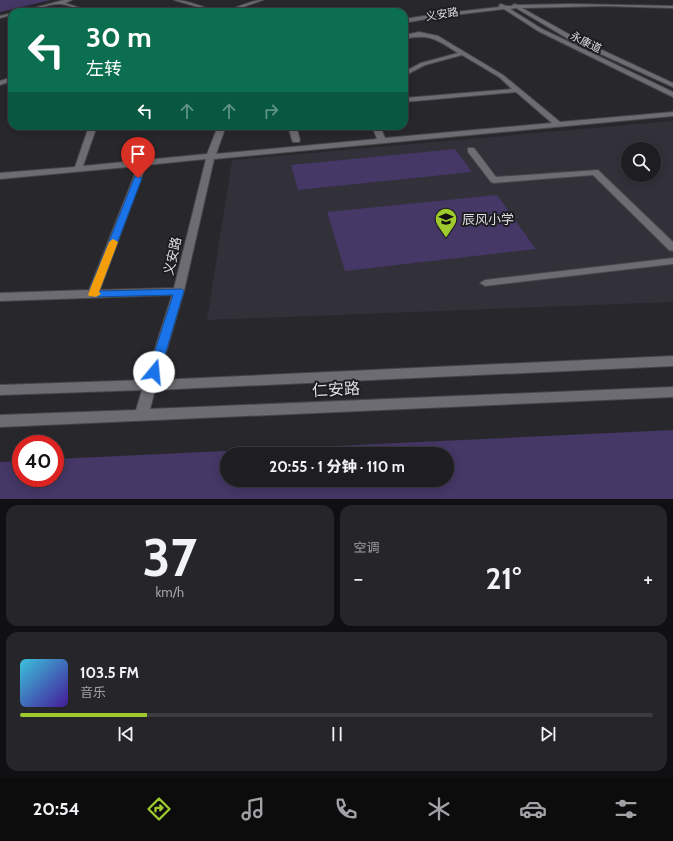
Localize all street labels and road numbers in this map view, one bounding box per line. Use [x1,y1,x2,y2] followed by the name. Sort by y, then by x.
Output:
[425,5,459,23] street label: 义安路
[568,28,604,56] street label: 永康道
[160,235,184,277] street label: 义安路
[312,379,360,400] street label: 仁安路

